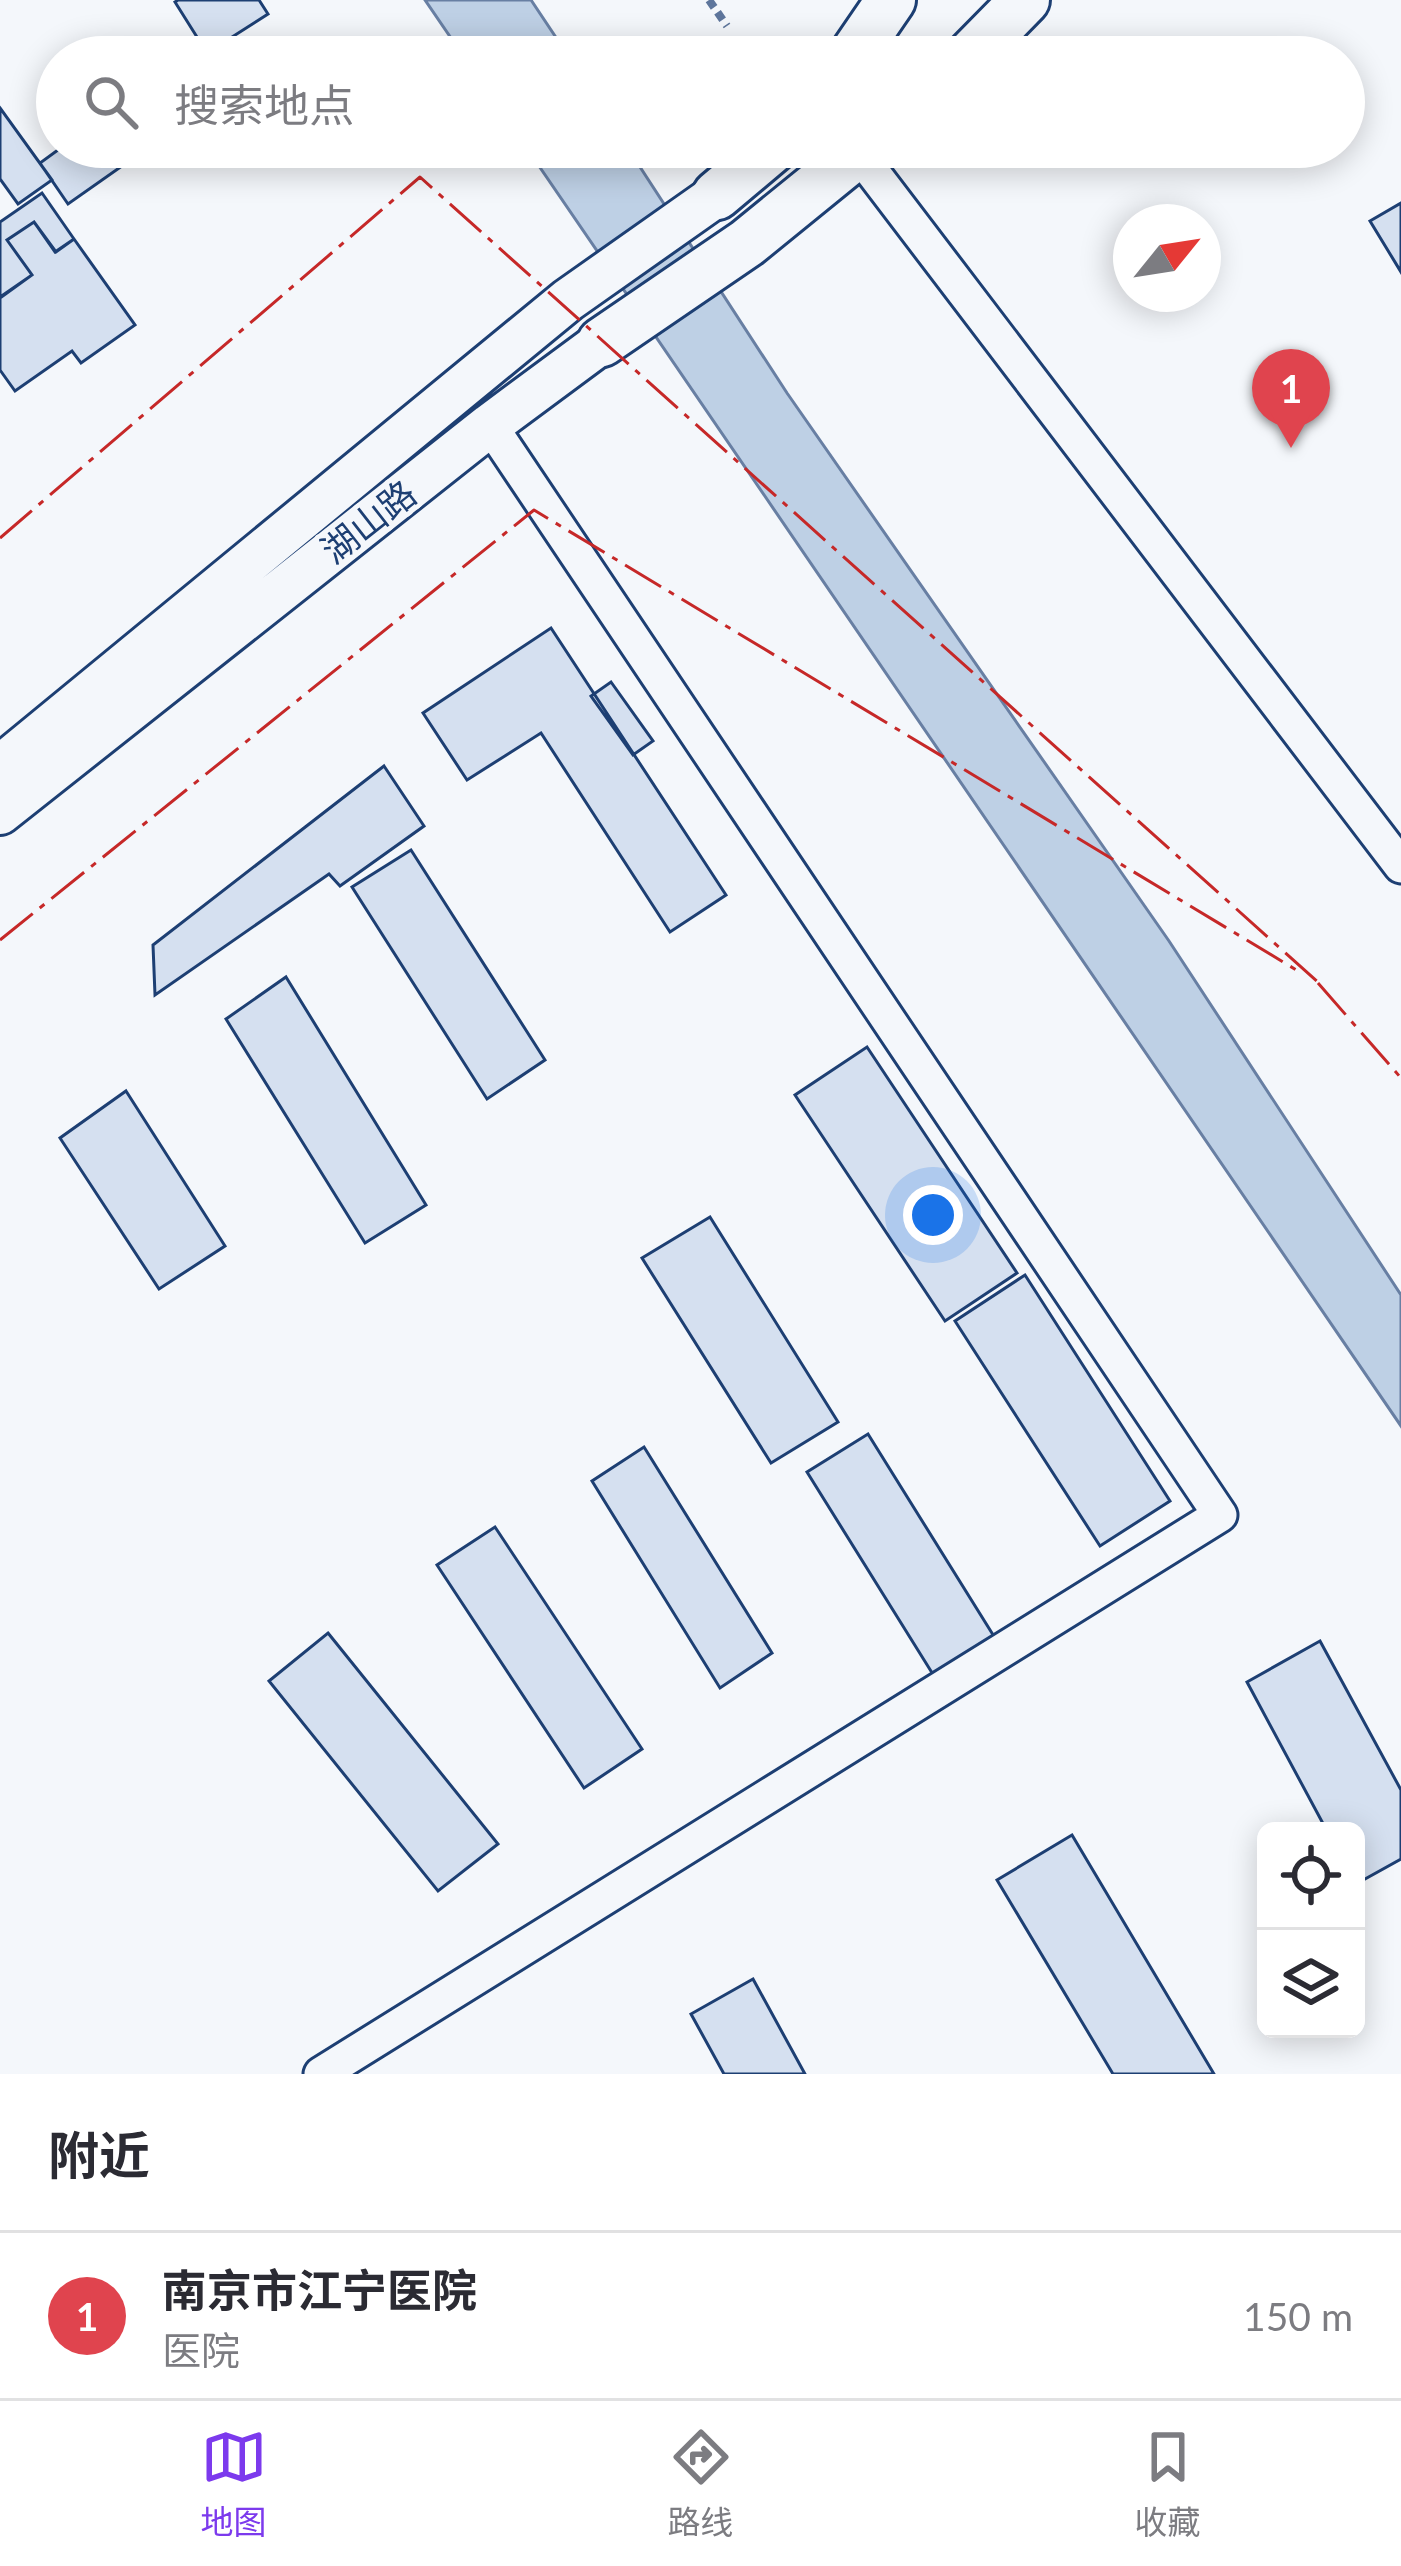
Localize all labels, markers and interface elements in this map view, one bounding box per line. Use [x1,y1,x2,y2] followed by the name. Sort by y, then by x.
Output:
[36,36,1365,168] search box
[78,69,144,135] icon: search
[174,78,354,132] text: 搜索地点
[1113,204,1221,312] north arrow
[1252,349,1330,448] pin: 1
[312,470,424,572] street label: 湖山路
[903,1185,963,1245] your location
[1257,1822,1365,2038] map controls
[1257,1822,1365,1930] button: locate
[1257,1930,1365,2038] button: layers
[48,2124,150,2185] text: 附近
[162,2263,477,2317] text: 南京市江宁医院
[76,2293,98,2339] text: 1
[1243,2293,1353,2339] text: 150 m
[162,2327,240,2373] text: 医院
[201,2424,267,2544] tab: 地图
[668,2424,734,2544] tab: 路线
[1135,2424,1201,2544] tab: 收藏

